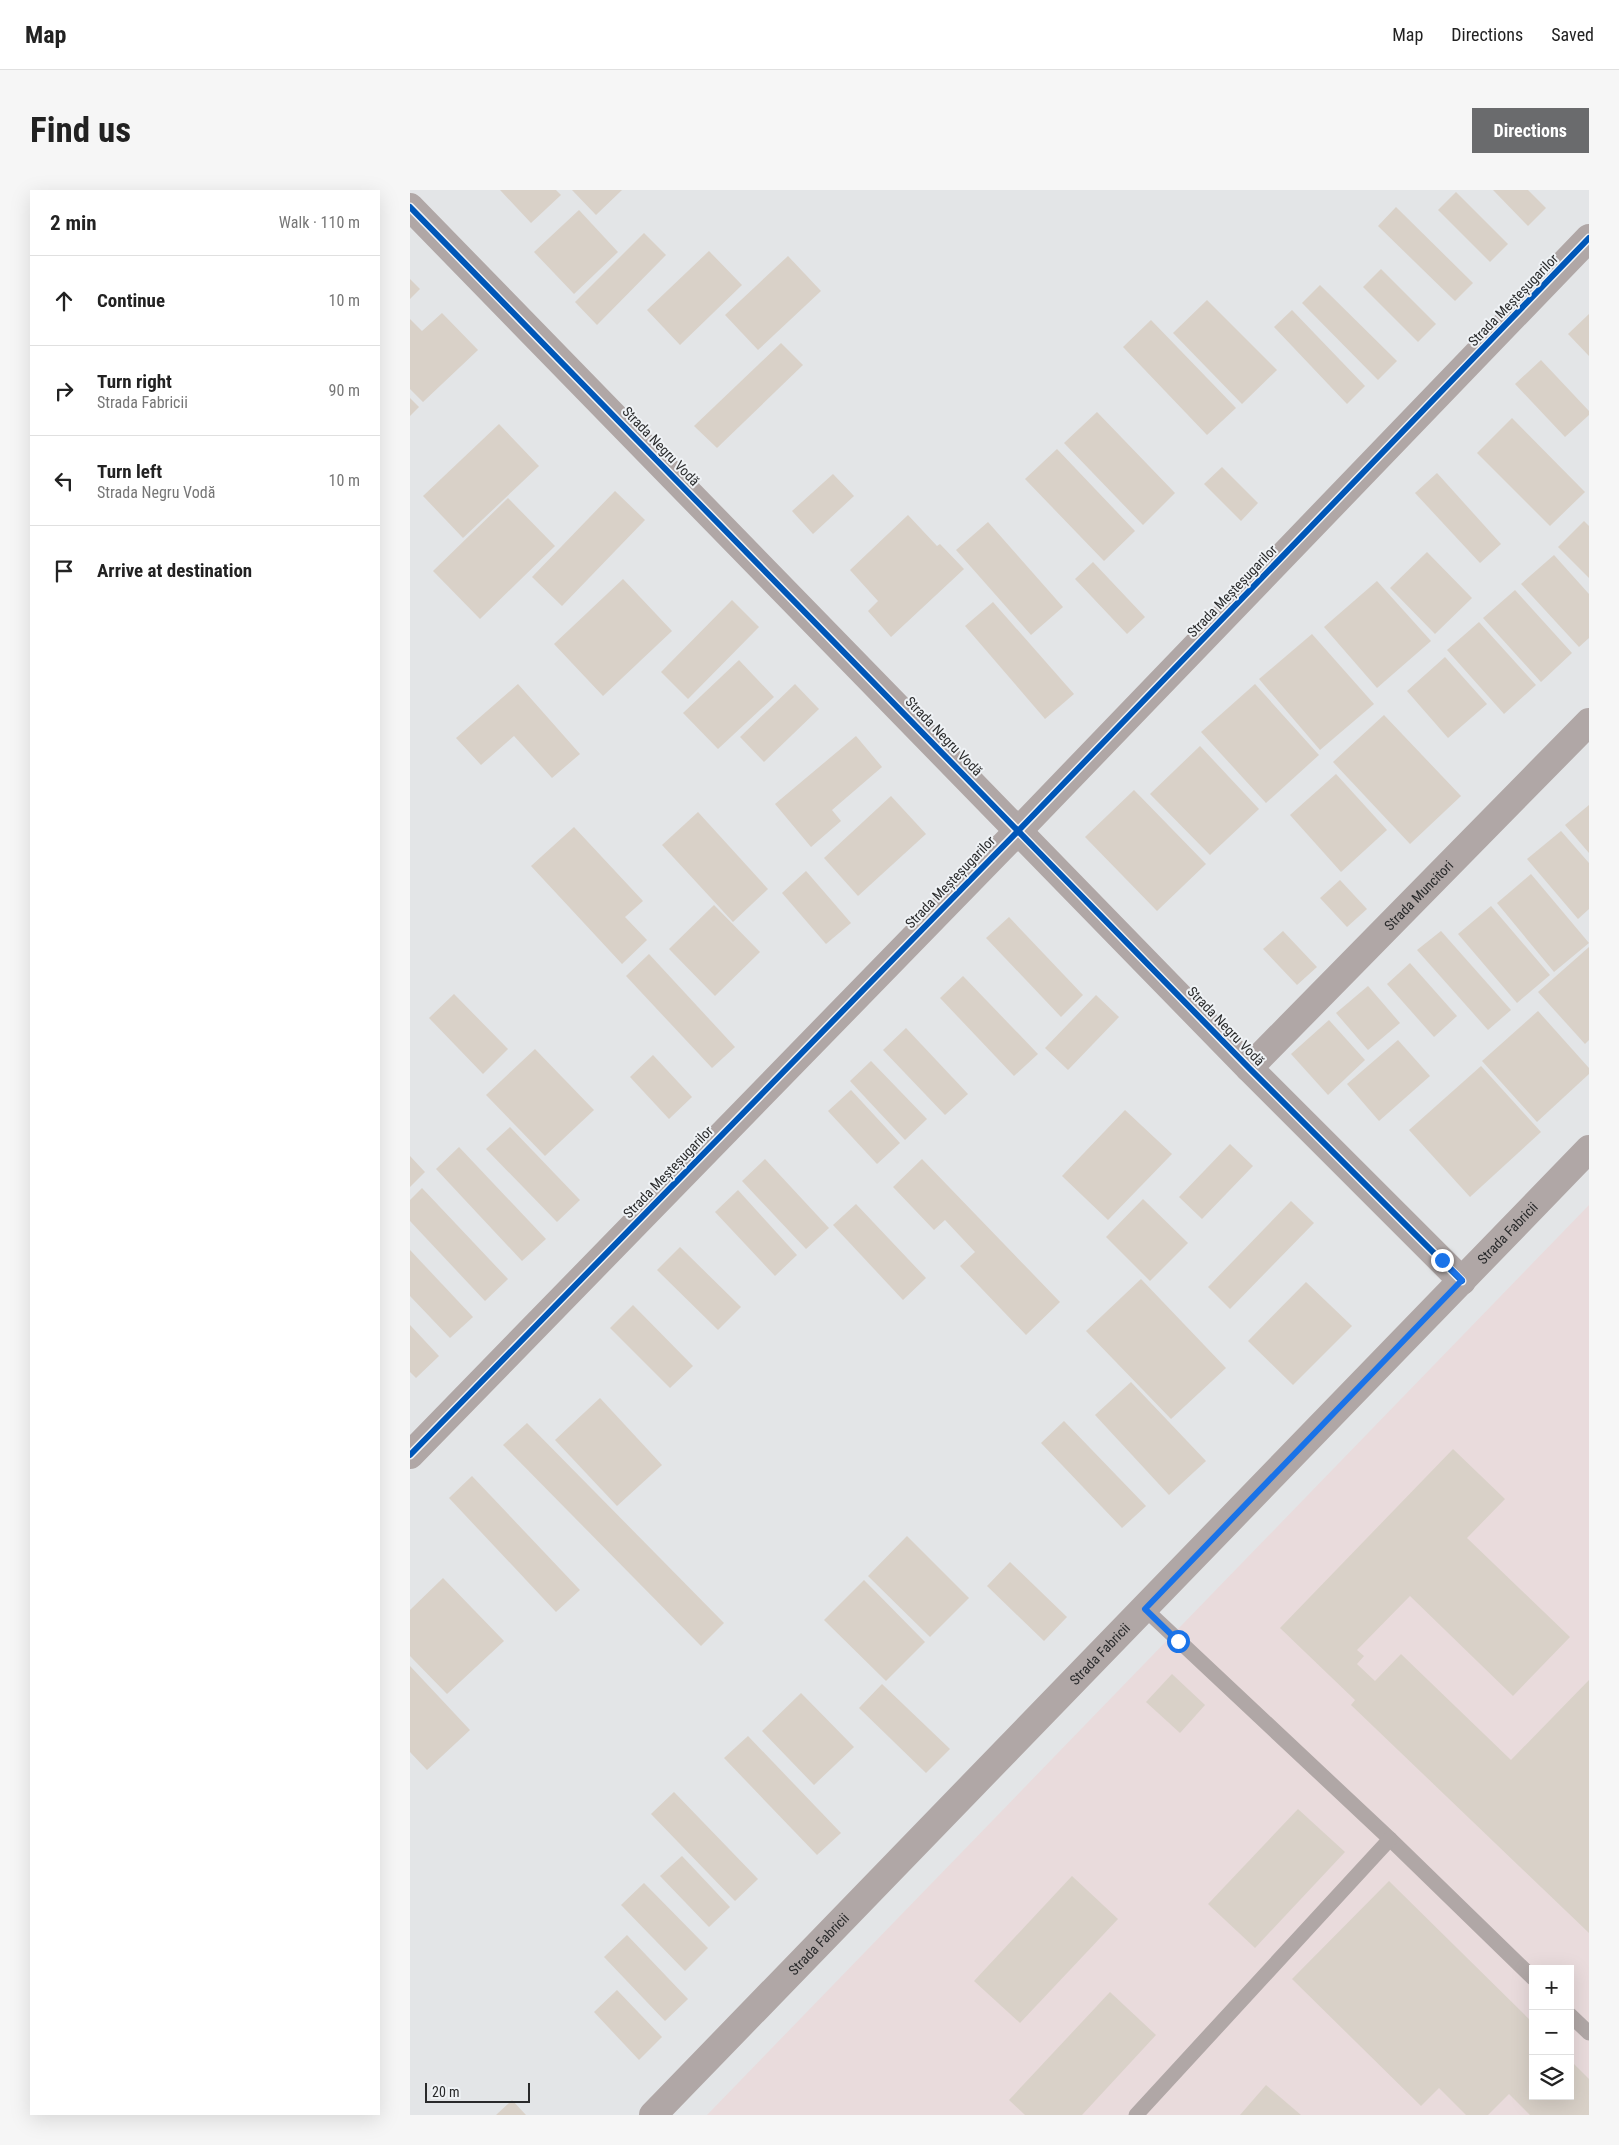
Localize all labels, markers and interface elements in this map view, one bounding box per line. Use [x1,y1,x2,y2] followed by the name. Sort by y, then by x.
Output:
[25,21,66,49] text: Map
[1392,24,1423,45] text: Map
[1451,24,1523,45] text: Directions
[1551,24,1594,45] text: Saved
[1472,108,1589,153] button: Directions
[30,110,131,151] text: Find us
[50,211,97,235] text: 2 min
[279,213,360,232] text: Walk · 110 m
[1465,251,1562,350] street label: Strada Meșteșugarilor
[50,287,78,315] icon: ahead
[97,289,165,312] text: Continue
[328,291,360,310] text: 10 m
[97,370,172,393] text: Turn right
[50,377,78,405] icon: right
[328,381,360,400] text: 90 m
[97,393,188,412] text: Strada Fabricii
[619,403,703,489] street label: Strada Negru Vodă
[97,460,162,483] text: Turn left
[50,467,78,495] icon: left
[328,471,360,490] text: 10 m
[97,483,215,502] text: Strada Negru Vodă
[1184,542,1281,641] street label: Strada Meșteșugarilor
[50,557,78,585] icon: arrive
[97,559,252,582] text: Arrive at destination
[902,693,986,779] street label: Strada Negru Vodă
[902,833,999,932] street label: Strada Meșteșugarilor
[1381,857,1456,934] street label: Strada Muncitori
[1184,983,1268,1069] street label: Strada Negru Vodă
[620,1123,717,1222] street label: Strada Meșteșugarilor
[1474,1199,1541,1267] street label: Strada Fabricii
[1431,1249,1454,1272] route end
[1066,1620,1133,1688] street label: Strada Fabricii
[1167,1630,1190,1653] route start
[785,1910,852,1978] street label: Strada Fabricii
[1529,1965,1574,2100] map controls
[1529,1965,1574,2010] button: +
[1529,2010,1574,2055] button: −
[1529,2055,1574,2100] button: layers
[425,2080,530,2103] scale bar
[432,2084,460,2100] text: 20 m

